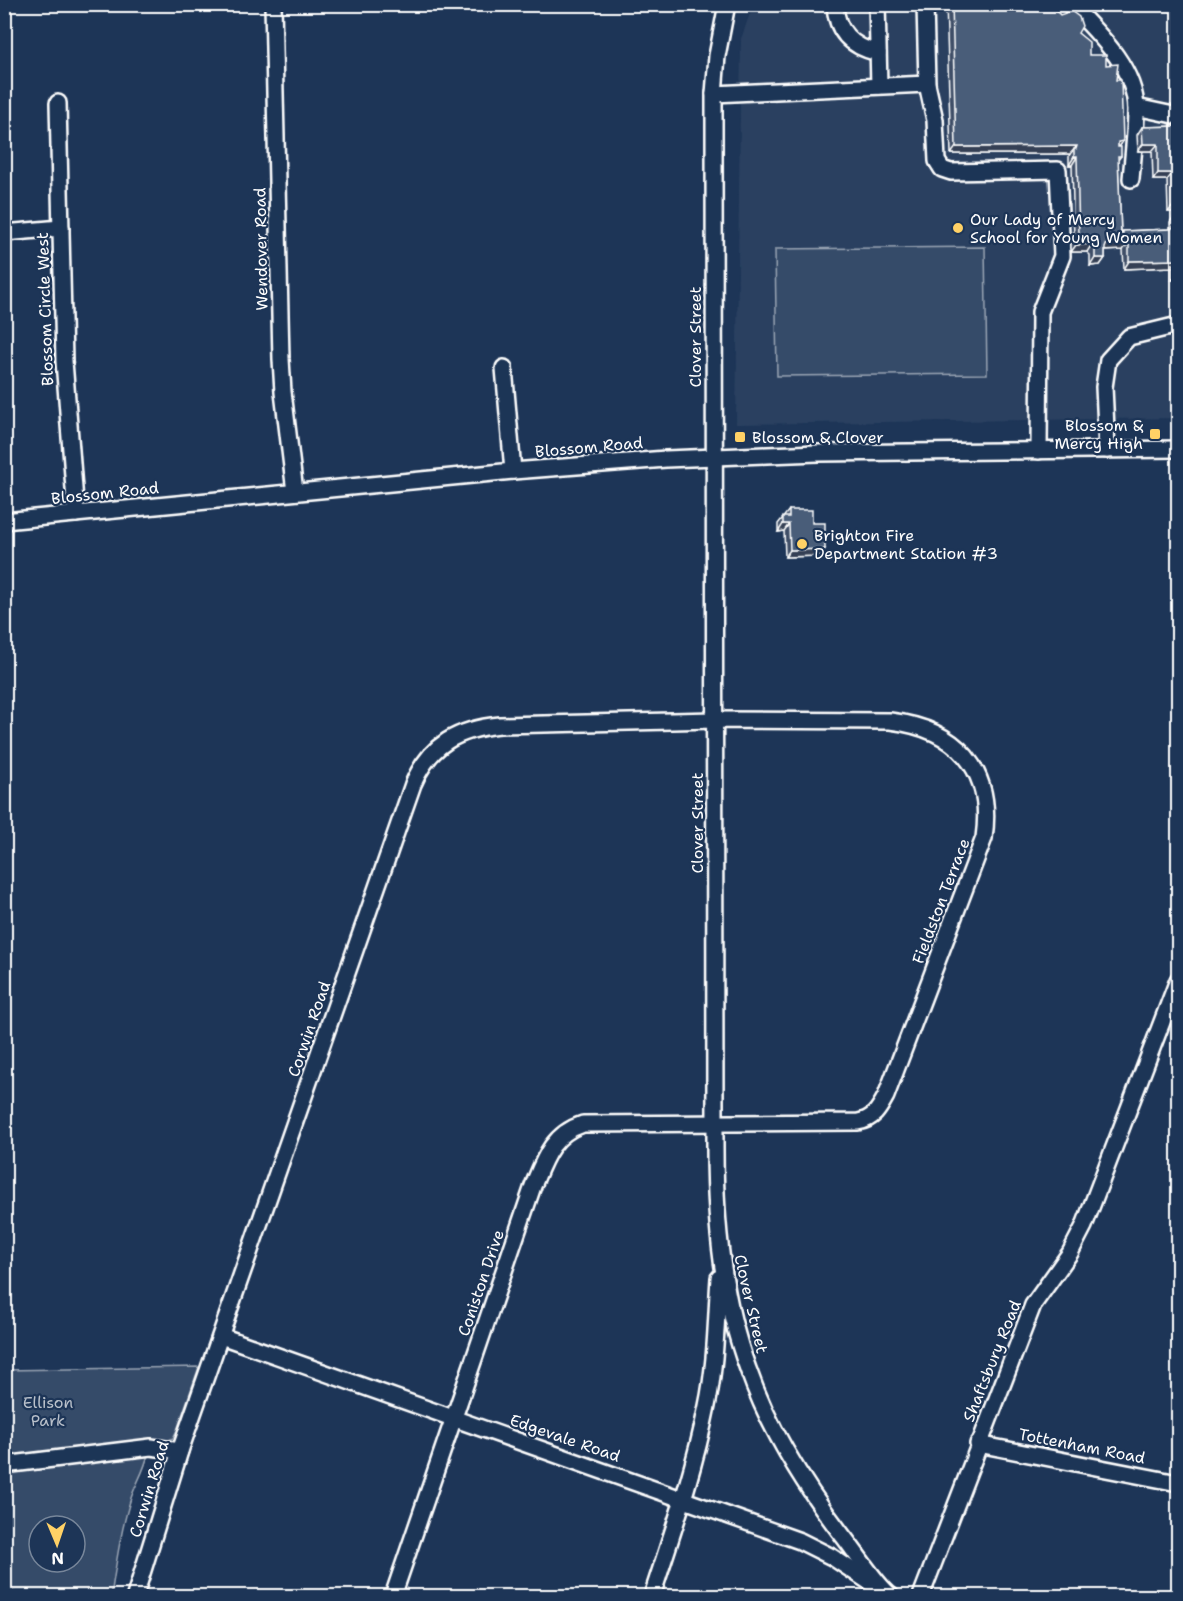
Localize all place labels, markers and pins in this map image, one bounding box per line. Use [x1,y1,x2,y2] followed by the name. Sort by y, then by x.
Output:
[970,209,1162,248] place label: Our Lady of Mercy School for Young Women
[951,221,965,235] marker: Our Lady of Mercy School for Young Women
[1054,415,1144,454] place label: Blossom & Mercy High
[752,427,884,448] place label: Blossom & Clover
[1148,427,1162,441] marker: Blossom & Mercy High
[733,430,747,444] marker: Blossom & Clover
[814,525,998,564] place label: Brighton Fire Department Station #3
[795,537,809,551] marker: Brighton Fire Department Station #3

